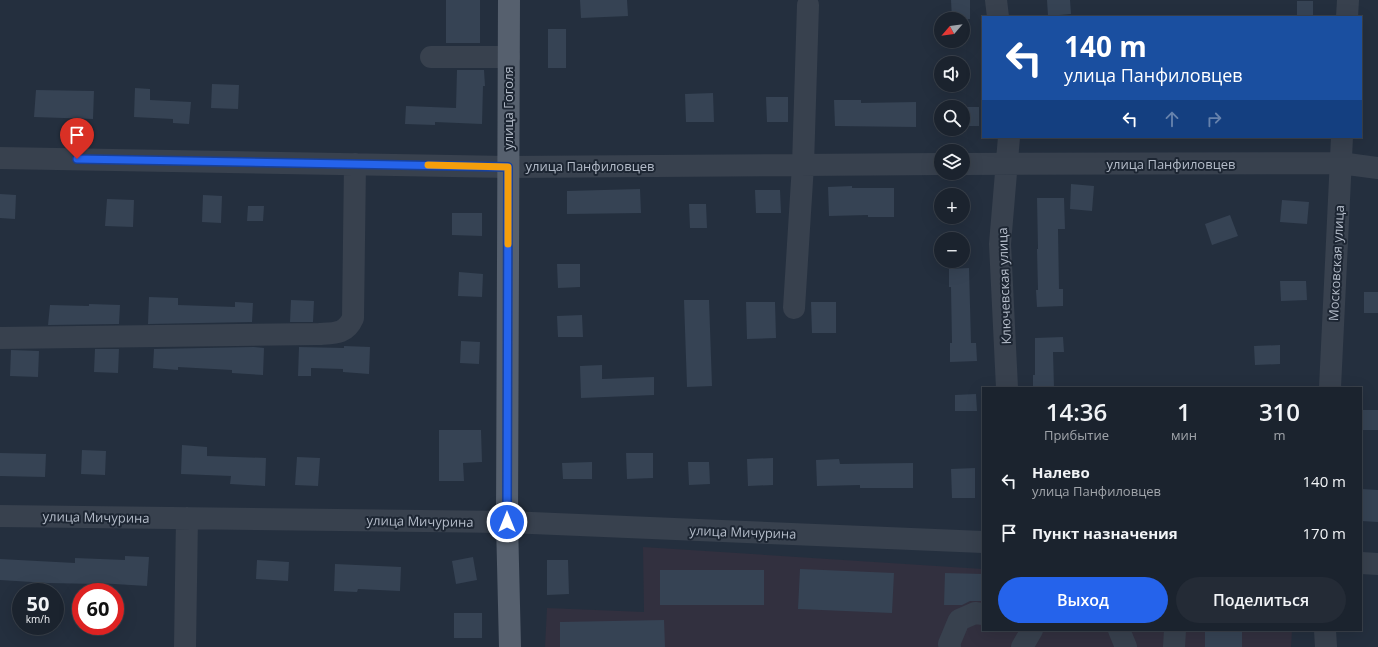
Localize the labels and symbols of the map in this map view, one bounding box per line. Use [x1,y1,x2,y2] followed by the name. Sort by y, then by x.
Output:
[934,12,970,48] north arrow
[499,66,517,150] street label: улица Гоголя
[60,118,94,159] pin
[1106,155,1236,173] street label: улица Панфиловцев
[525,157,655,175] street label: улица Панфиловцев
[1324,205,1348,321] street label: Московская улица
[993,227,1015,345] street label: Ключевская улица
[486,501,528,543] position arrow
[42,507,150,527] street label: улица Мичурина
[366,511,474,531] street label: улица Мичурина
[689,521,797,543] street label: улица Мичурина
[72,583,124,635] speed limit sign: 60

